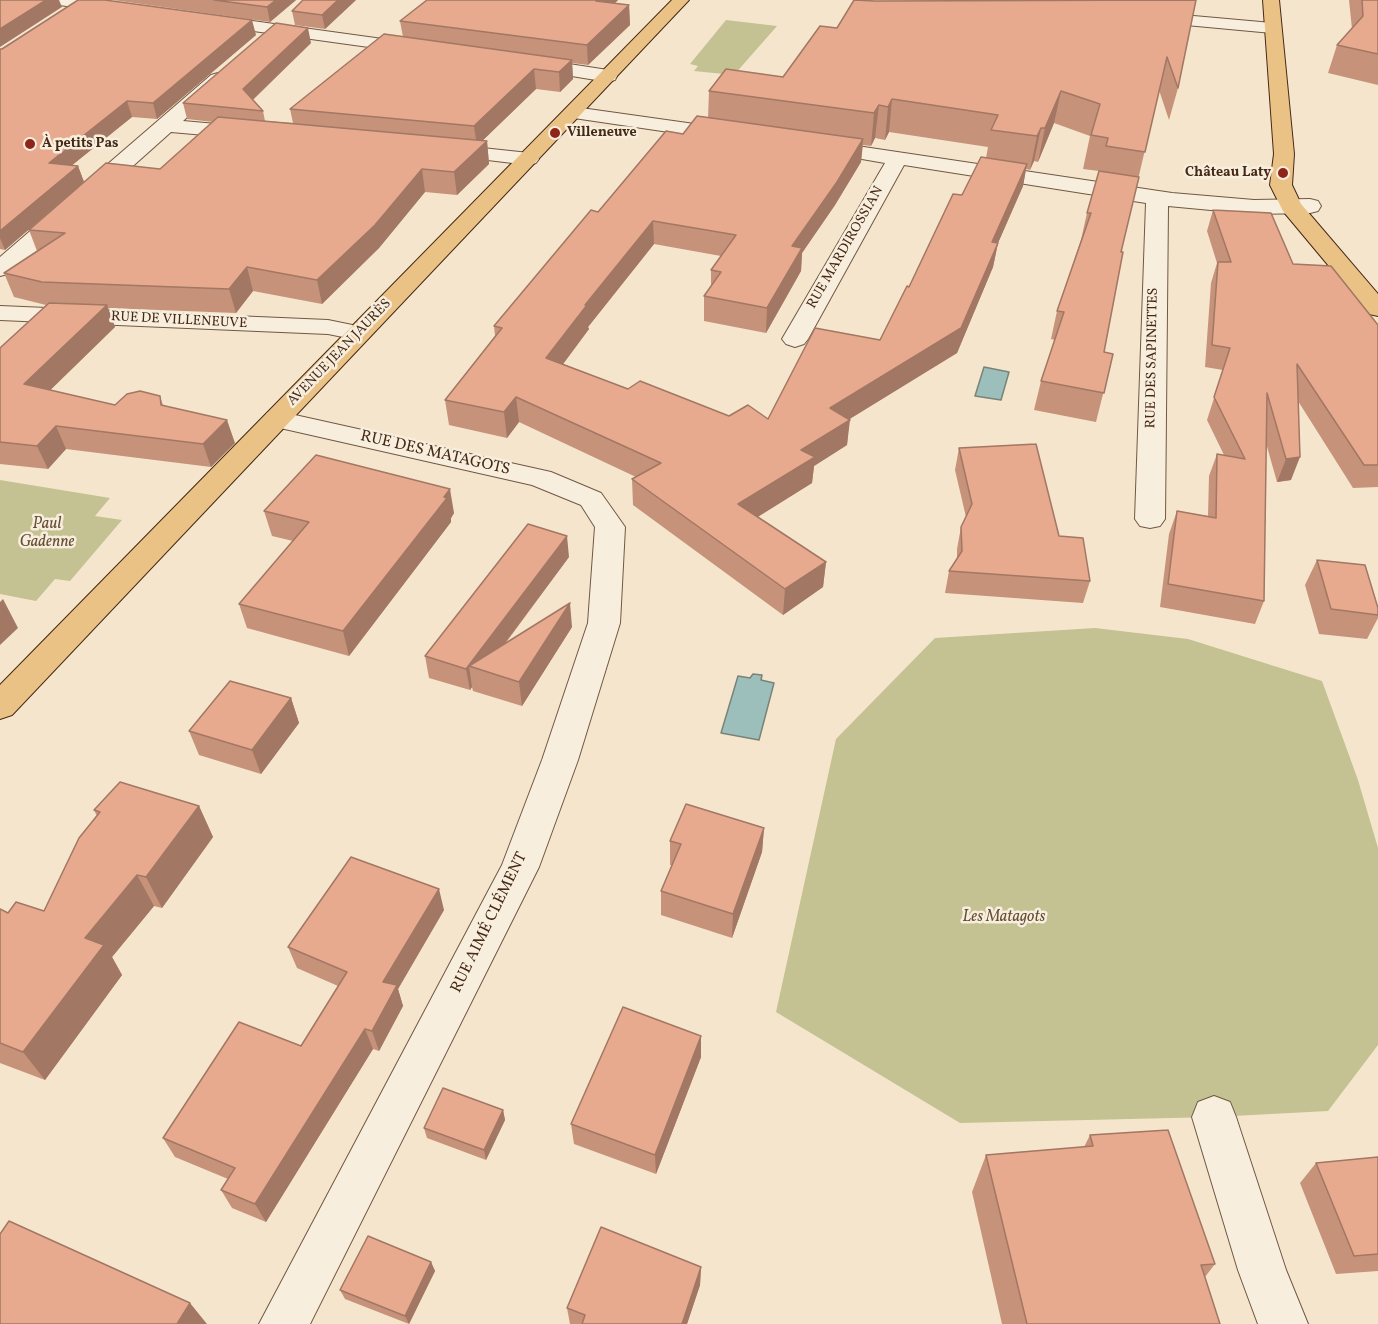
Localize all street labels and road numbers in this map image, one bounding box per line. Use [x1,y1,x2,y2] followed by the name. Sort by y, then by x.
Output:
[804,184,888,312] street label: RUE MARDIROSSIAN
[1143,287,1163,429] street label: RUE DES SAPINETTES
[285,296,395,410] street label: AVENUE JEAN JAURÈS
[110,309,248,333] street label: RUE DE VILLENEUVE
[358,427,512,481] street label: RUE DES MATAGOTS
[448,850,532,996] street label: RUE AIMÉ CLÉMENT

